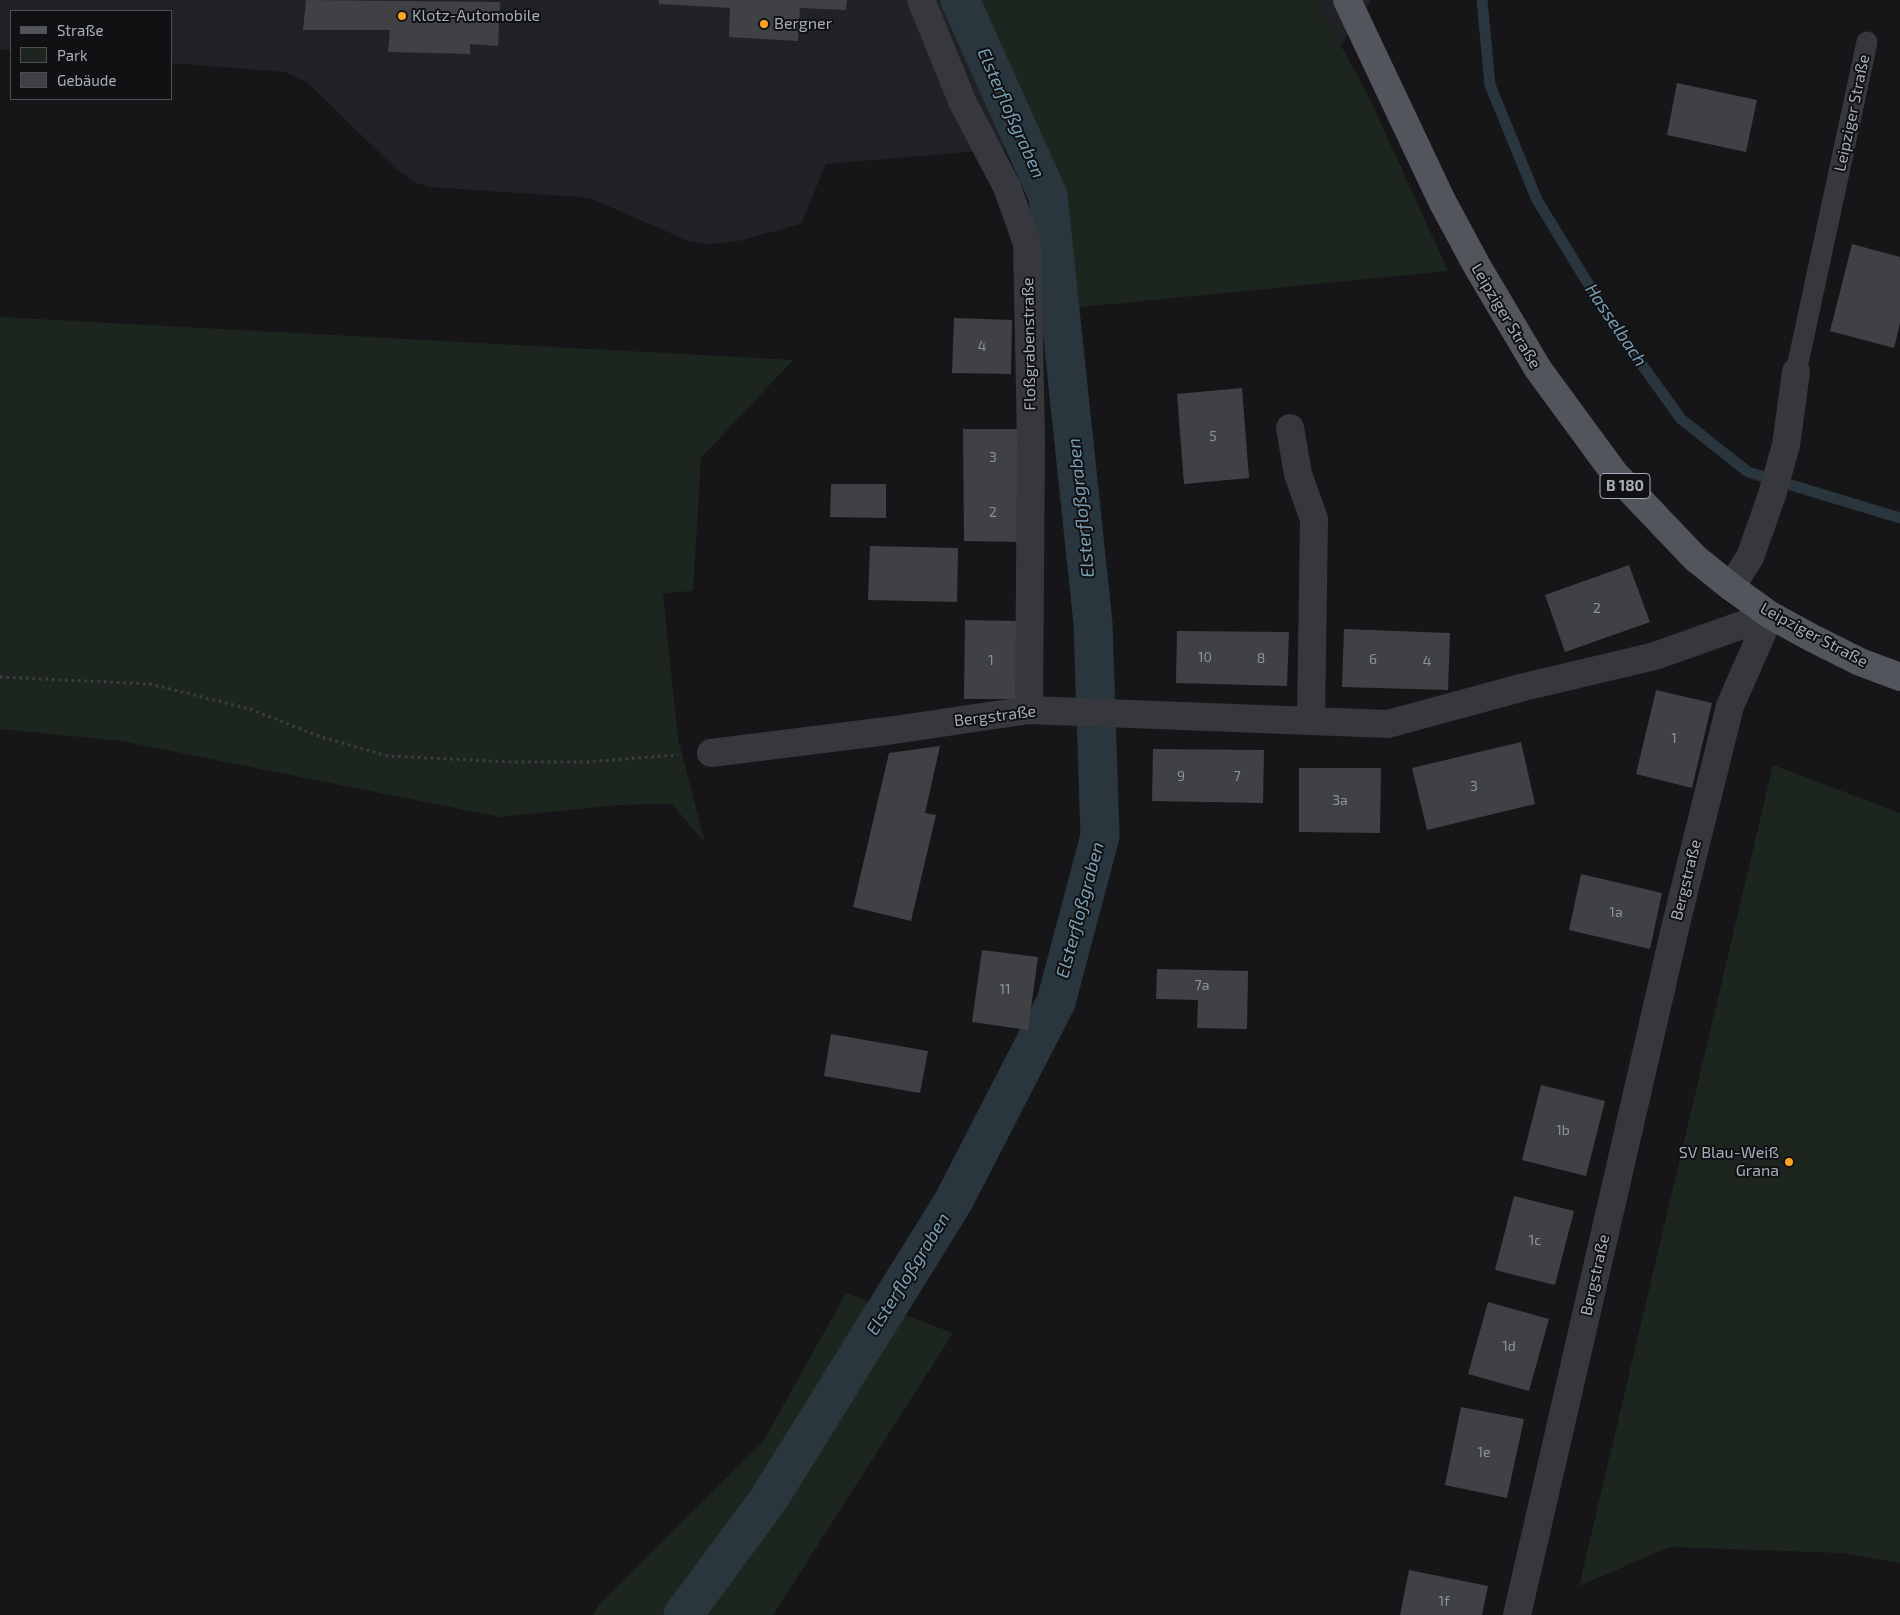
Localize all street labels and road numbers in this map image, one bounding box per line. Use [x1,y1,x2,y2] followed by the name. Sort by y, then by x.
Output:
[1830,53,1874,173] street label: Leipziger Straße
[1467,260,1545,372] street label: Leipziger Straße
[1018,277,1040,411] street label: Floßgrabenstraße
[1600,474,1650,498] road number: B 180
[1757,599,1871,671] street label: Leipziger Straße
[953,701,1037,731] street label: Bergstraße
[1667,838,1705,922] street label: Bergstraße
[1576,1233,1614,1317] street label: Bergstraße

